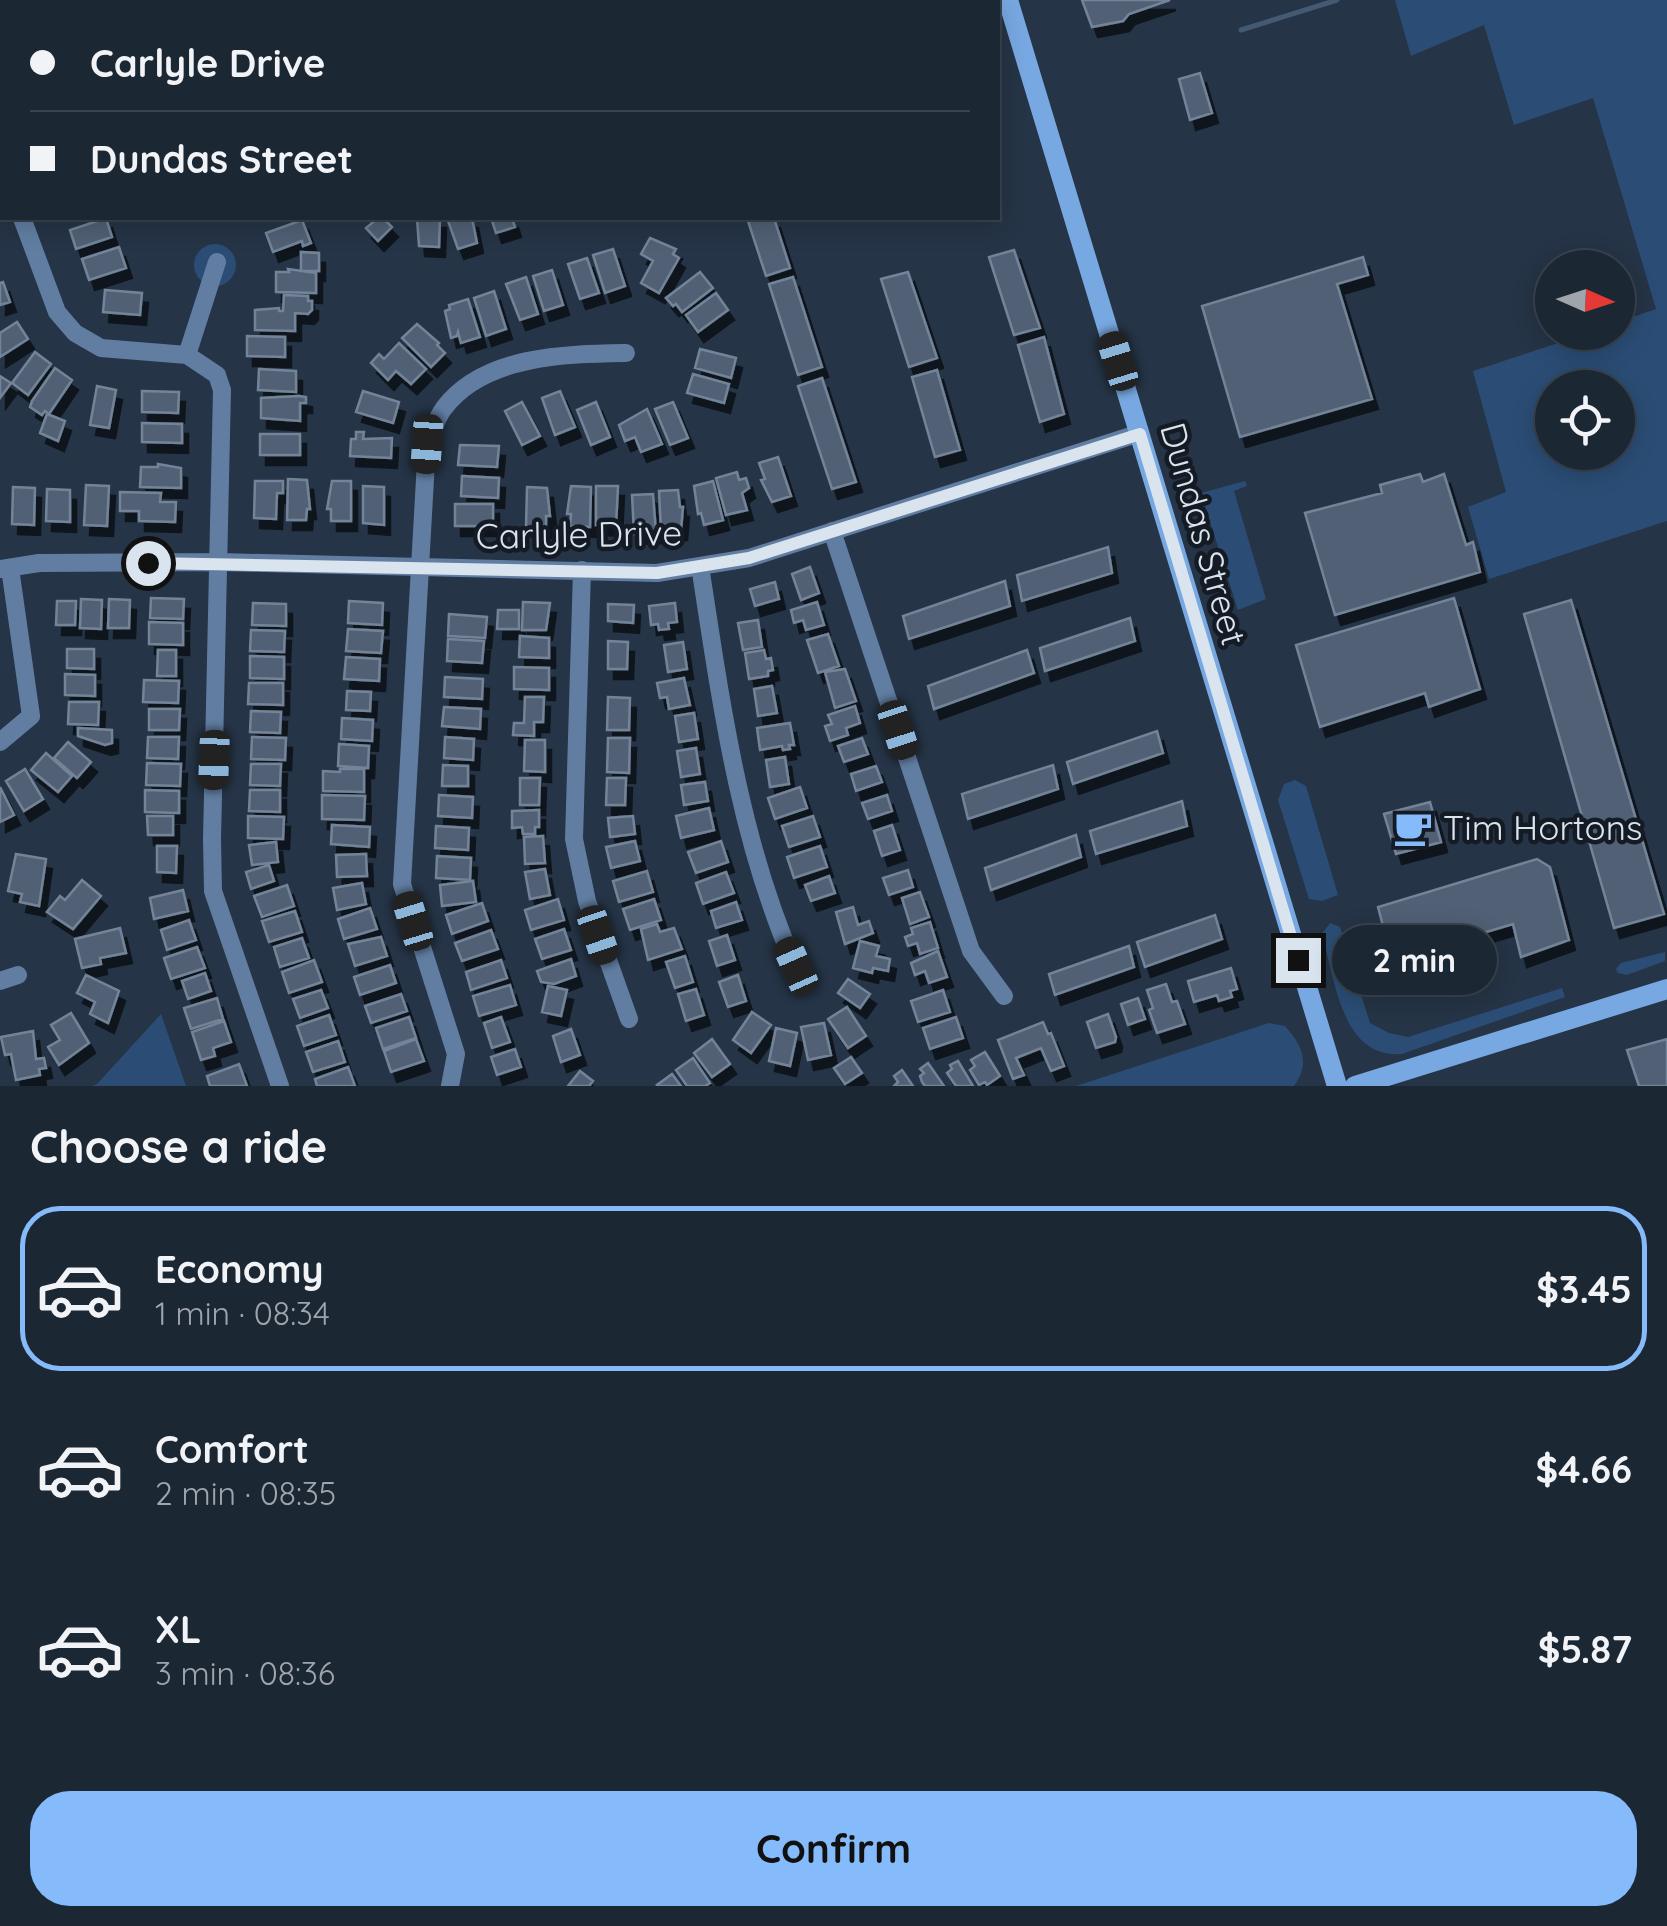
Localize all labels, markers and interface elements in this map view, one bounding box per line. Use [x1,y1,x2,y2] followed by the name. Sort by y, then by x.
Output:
[90,39,325,87] text: Carlyle Drive
[90,135,353,183] text: Dundas Street
[1535,250,1635,350] north arrow
[1535,250,1635,470] map controls
[1095,328,1141,394] car
[1535,370,1635,470] button: locate
[410,413,444,475] car
[1151,417,1257,650] street label: Dundas Street
[475,510,682,558] street label: Carlyle Drive
[126,541,171,586] route start
[874,697,922,763] car
[198,729,230,791] car
[1443,805,1642,849] place label: Tim Hortons
[1392,807,1434,849] cafe icon: Tim Hortons
[390,888,436,954] car
[574,902,622,968] car
[1333,925,1498,995] callout: 2 min
[770,932,822,1000] car
[1276,938,1321,983] route end
[1373,940,1456,980] text: 2 min
[30,1118,327,1174] text: Choose a ride
[35,1244,125,1334] icon: car
[155,1245,324,1293] text: Economy
[1536,1265,1632,1313] text: $3.45
[155,1293,330,1333] text: 1 min · 08:34
[35,1424,125,1514] icon: car
[155,1425,309,1473] text: Comfort
[1535,1445,1632,1493] text: $4.66
[155,1473,336,1513] text: 2 min · 08:35
[35,1604,125,1694] icon: car
[155,1605,201,1653] text: XL
[1538,1625,1632,1673] text: $5.87
[155,1653,335,1693] text: 3 min · 08:36
[30,1791,1637,1906] button: Confirm

